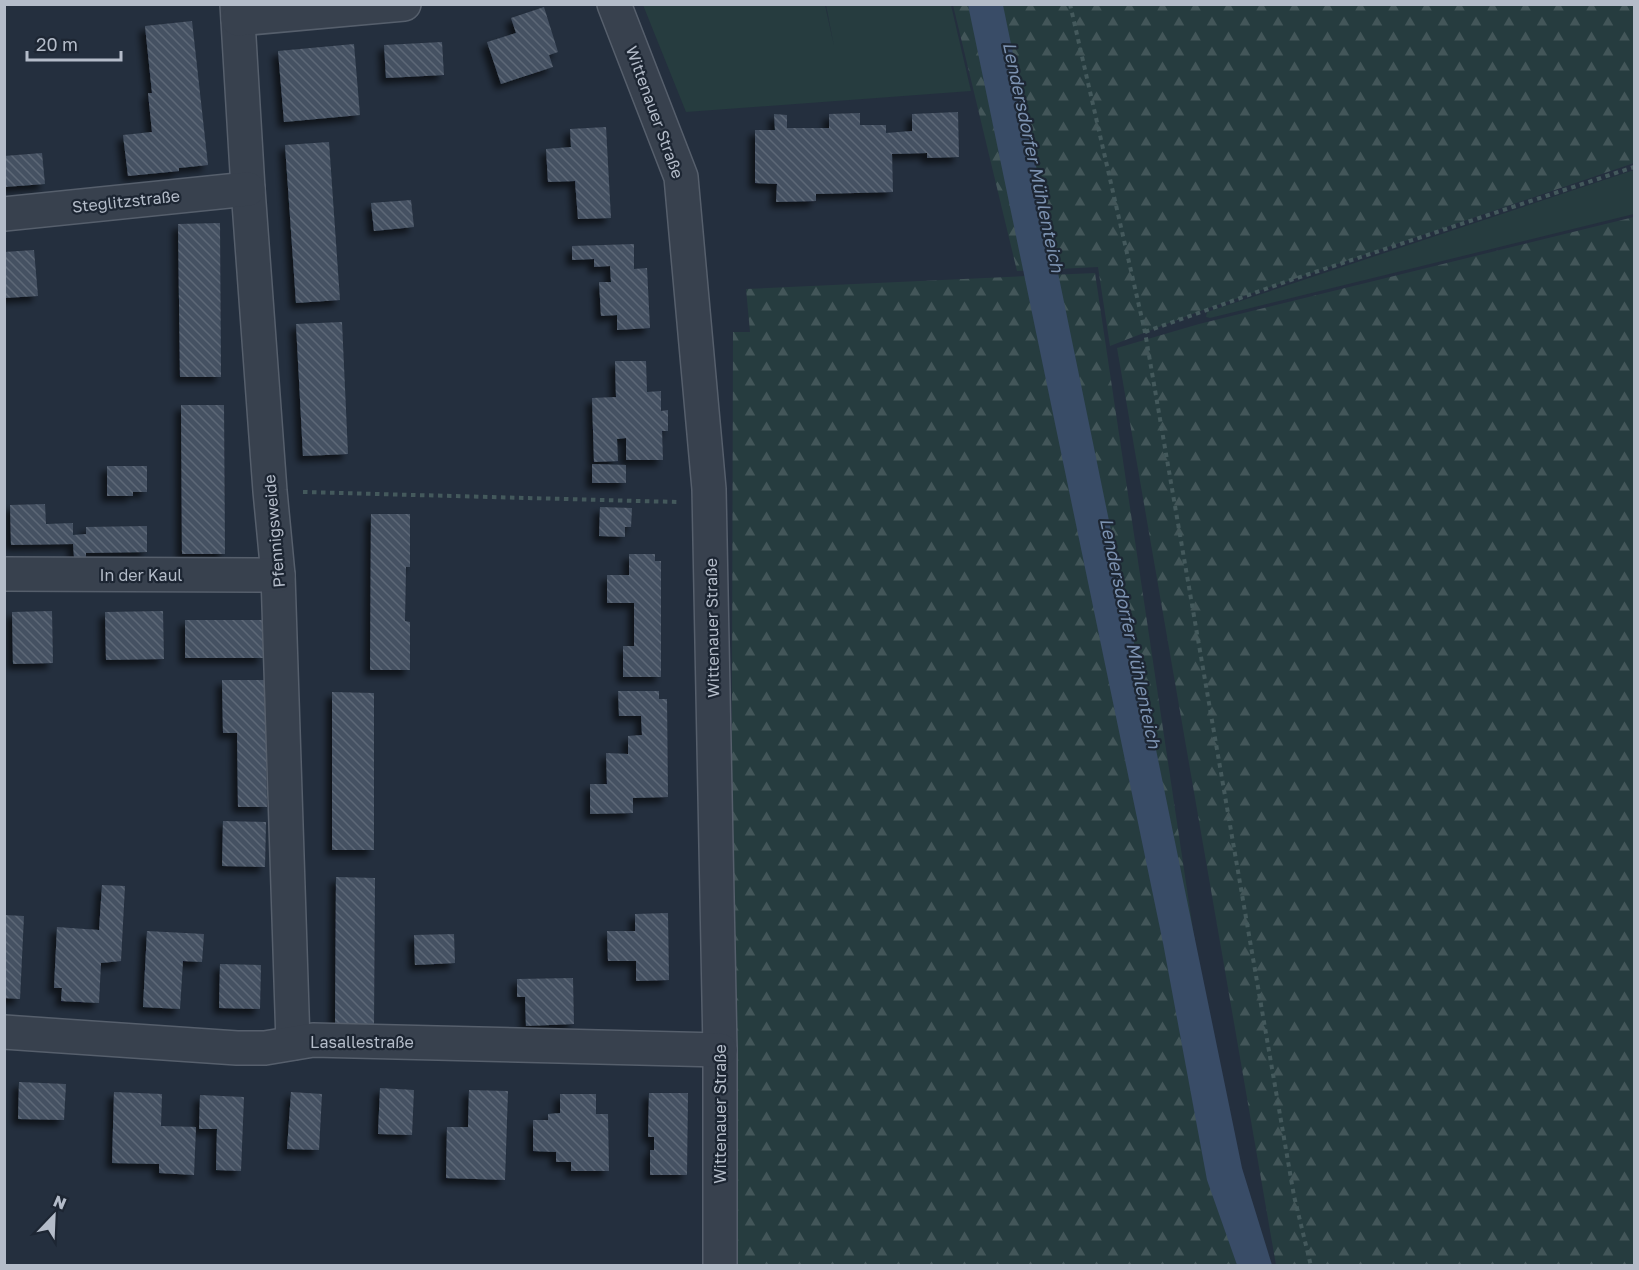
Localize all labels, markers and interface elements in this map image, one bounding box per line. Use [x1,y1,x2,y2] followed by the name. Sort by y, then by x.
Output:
[27,24,122,62] scale bar
[36,33,78,55] text: 20 m
[999,40,1069,275] water label: Lendersdorfer Mühlenteich
[622,43,688,181] street label: Wittenauer Straße
[71,185,181,217] street label: Steglitzstraße
[259,474,289,588] street label: Pfennigsweide
[1096,516,1166,751] water label: Lendersdorfer Mühlenteich
[701,558,723,698] street label: Wittenauer Straße
[100,565,182,585] street label: In der Kaul
[310,1032,414,1052] street label: Lasallestraße
[710,1044,730,1184] street label: Wittenauer Straße
[24,1186,84,1246] north arrow
[50,1191,69,1214] text: N

